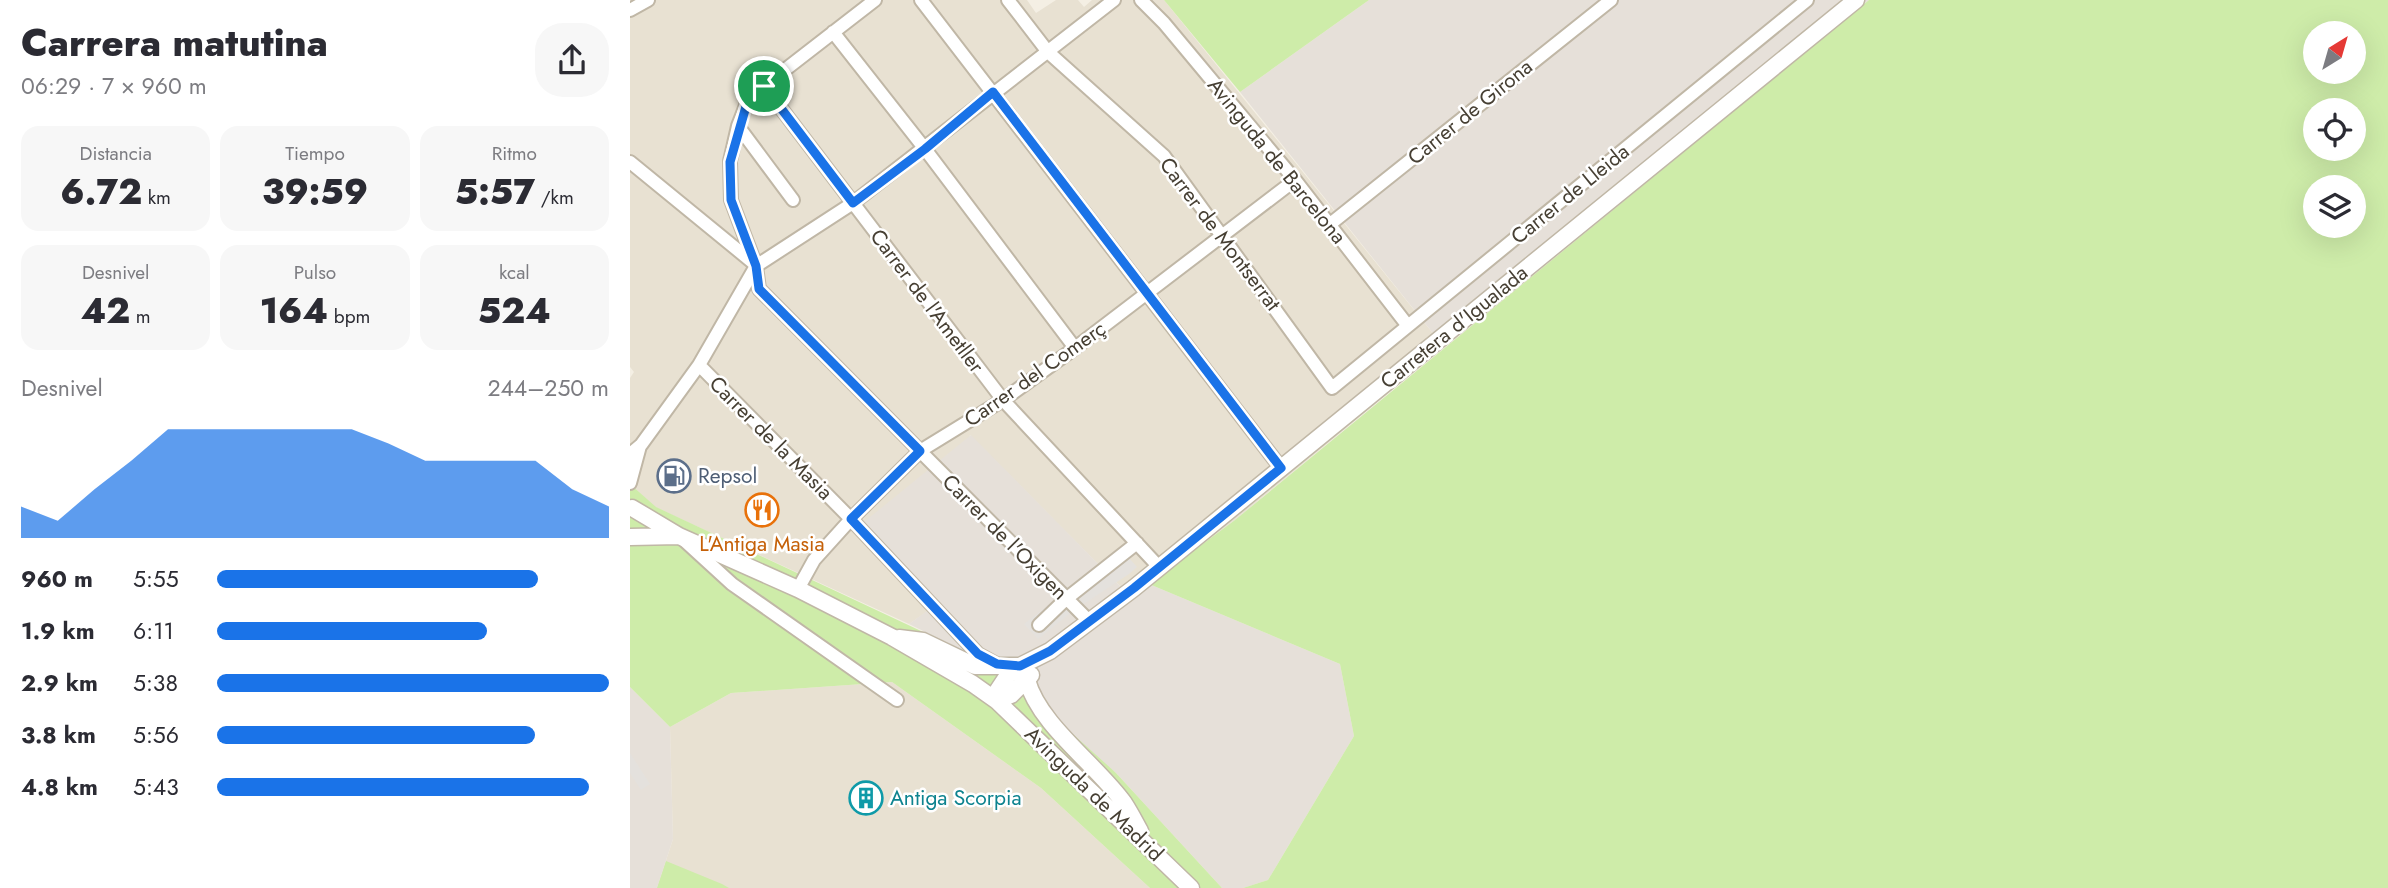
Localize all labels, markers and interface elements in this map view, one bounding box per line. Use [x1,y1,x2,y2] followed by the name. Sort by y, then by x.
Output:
[21,15,328,70] text: Carrera matutina
[2303,21,2366,84] north arrow
[2303,21,2366,238] map controls
[535,23,609,97] button: share
[1401,52,1539,172] street label: Carrer de Girona
[734,56,794,116] pin
[745,67,783,105] icon: arrive
[21,69,207,103] text: 06:29 · 7 × 960 m
[1201,72,1353,250] street label: Avinguda de Barcelona
[2303,98,2366,161] button: locate
[1504,137,1636,251] street label: Carrer de Lleida
[79,140,152,167] text: Distancia
[285,140,345,167] text: Tiempo
[492,140,537,167] text: Ritmo
[1152,151,1288,317] street label: Carrer de Montserrat
[60,167,142,217] text: 6.72
[262,167,368,217] text: 39:59
[455,167,535,217] text: 5:57
[2303,175,2366,238] button: layers
[142,184,171,211] text: km
[535,184,574,211] text: /km
[863,223,992,380] street label: Carrer de l'Ametller
[1374,258,1534,396] street label: Carretera d'Igualada
[82,259,149,286] text: Desnivel
[294,259,336,286] text: Pulso
[499,259,530,286] text: kcal
[81,286,130,336] text: 42
[260,286,328,336] text: 164
[478,286,551,336] text: 524
[130,303,151,330] text: m
[328,303,370,330] text: bpm
[958,314,1112,434] street label: Carrer del Comerç
[702,369,840,507] street label: Carrer de la Masia
[21,371,103,405] text: Desnivel
[487,371,609,405] text: 244–250 m
[655,457,693,495] fuel station icon: Repsol
[698,461,757,491] place label: Repsol
[935,467,1075,607] street label: Carrer de l'Oxigen
[743,491,781,529] restaurant icon: L'Antiga Masia
[699,529,825,559] place label: L'Antiga Masia
[21,562,93,596] text: 960 m
[133,562,179,596] text: 5:55
[21,614,95,648] text: 1.9 km
[133,614,174,648] text: 6:11
[21,666,98,700] text: 2.9 km
[133,666,178,700] text: 5:38
[21,718,96,752] text: 3.8 km
[133,718,179,752] text: 5:56
[1018,720,1170,868] street label: Avinguda de Madrid
[21,770,98,804] text: 4.8 km
[133,770,179,804] text: 5:43
[847,779,885,817] building icon: Antiga Scorpia
[890,783,1022,813] place label: Antiga Scorpia

